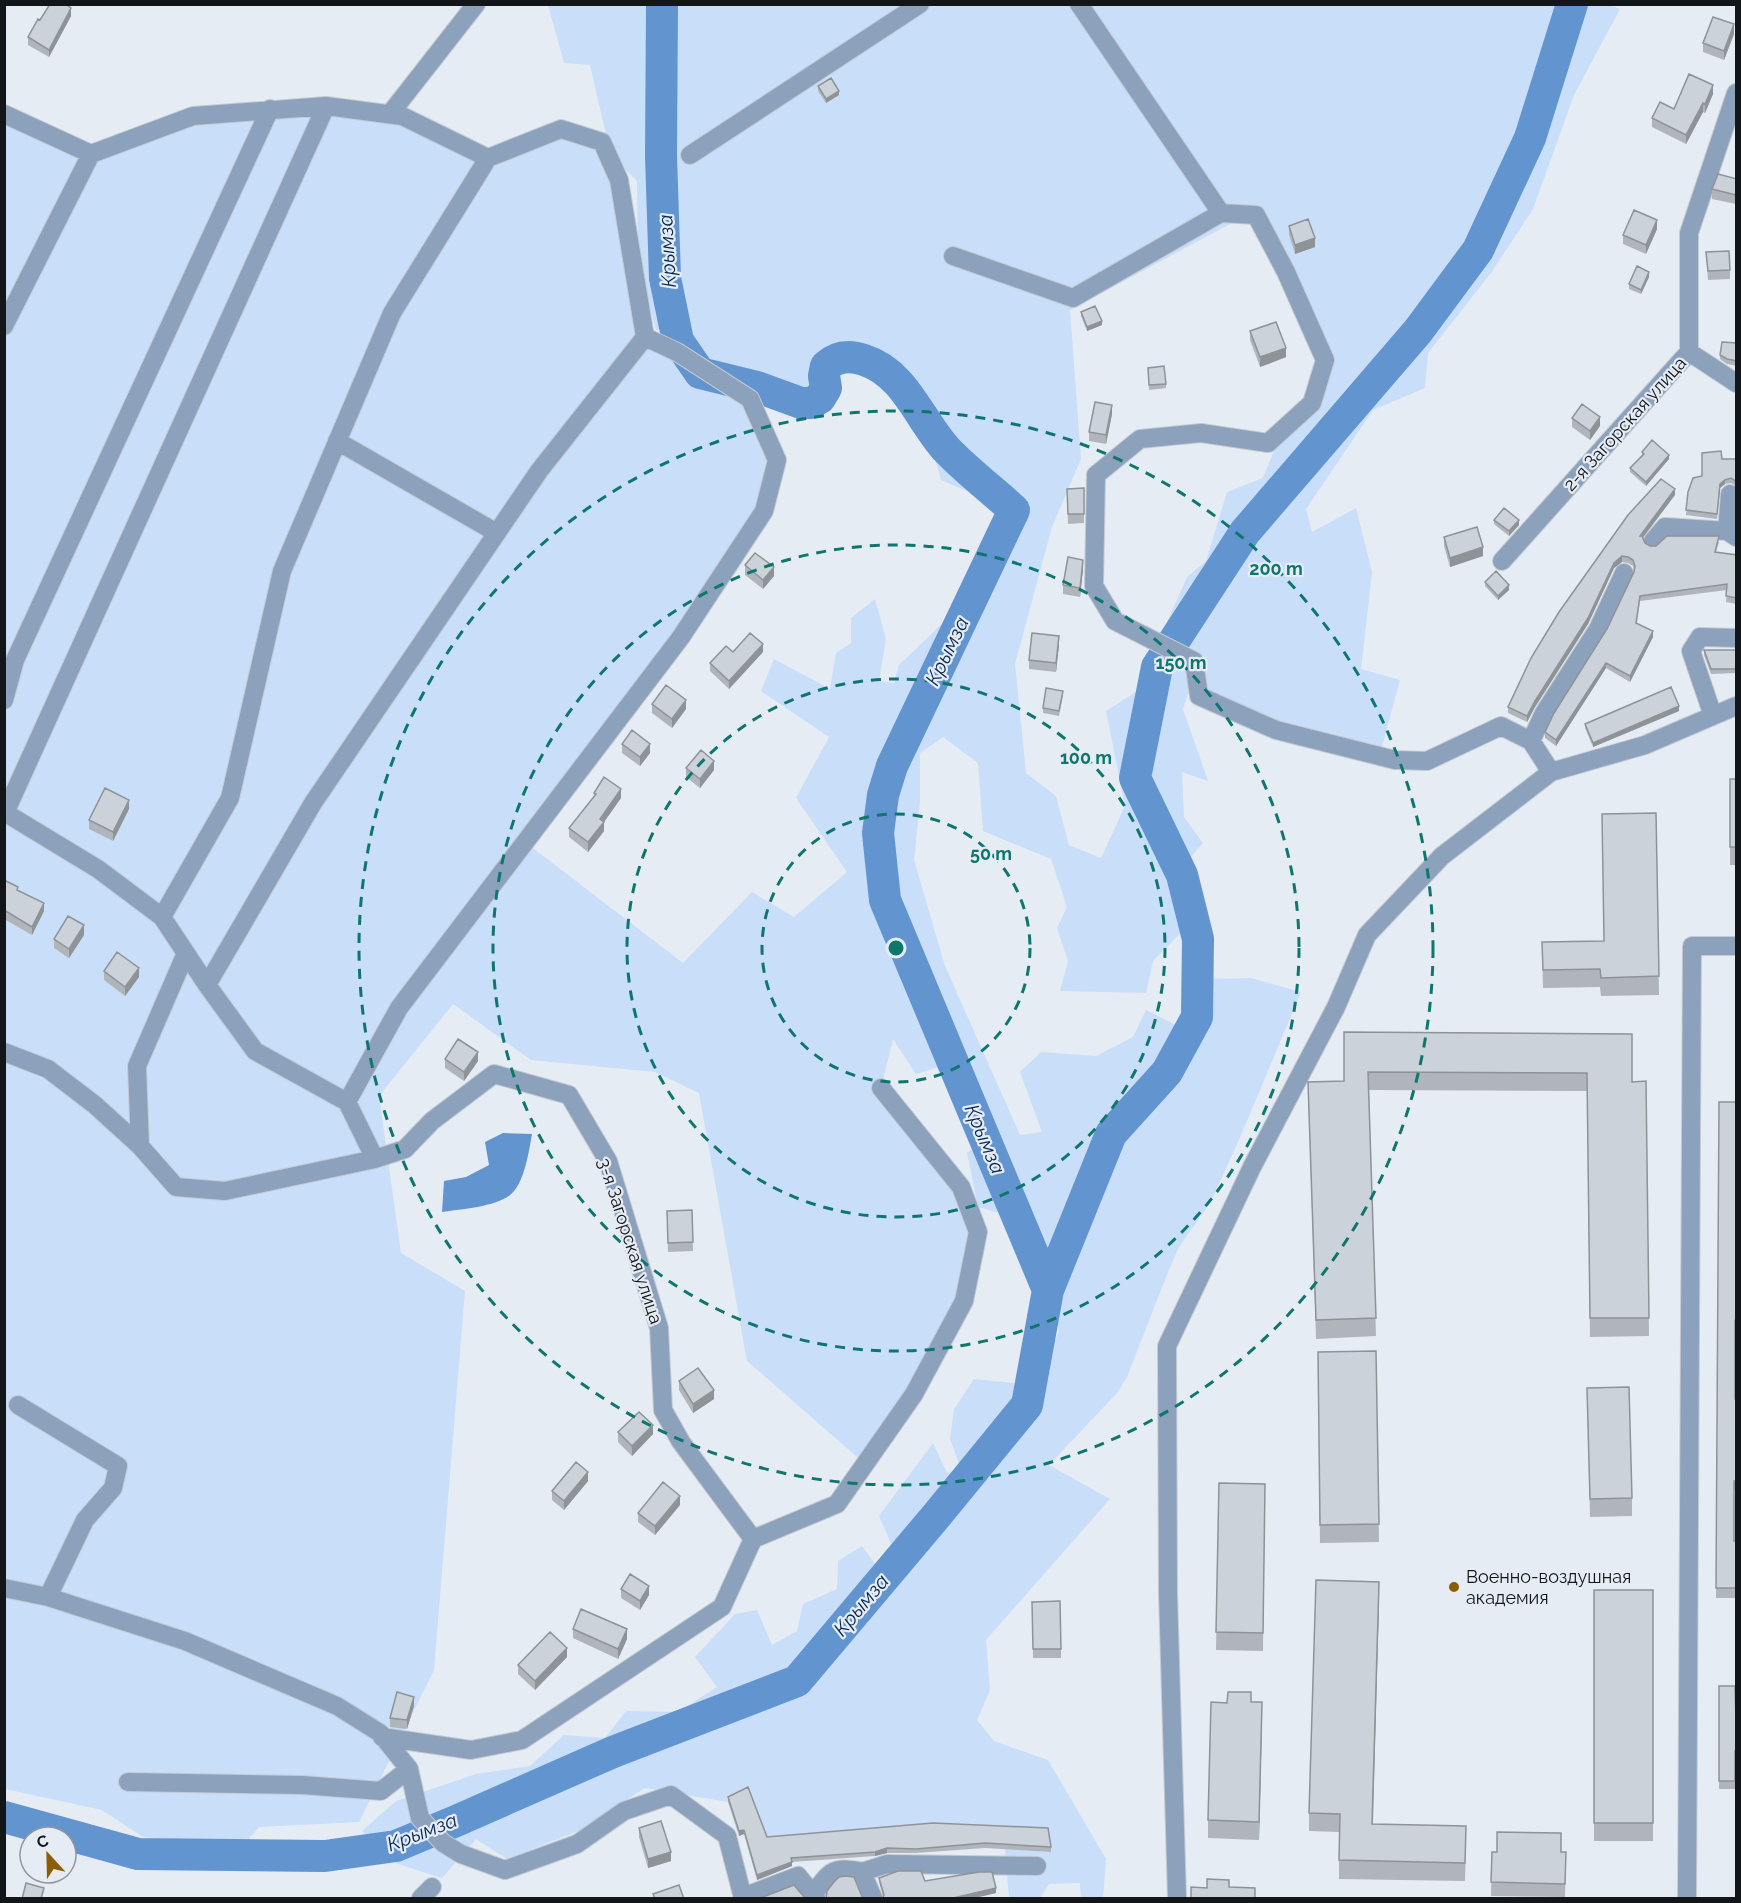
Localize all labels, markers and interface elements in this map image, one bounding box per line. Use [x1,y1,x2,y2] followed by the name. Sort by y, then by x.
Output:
[653,214,681,288] water label: Крымза
[1559,352,1690,495] street label: 2-я Загорская улица
[1249,558,1303,579] text: 200 m
[920,613,974,689] water label: Крымза
[1156,652,1207,673] text: 150 m
[1060,747,1112,768] text: 100 m
[970,843,1012,864] text: 50 m
[886,938,906,958] centre of rings
[960,1101,1010,1177] water label: Крымза
[594,1155,667,1326] street label: 3-я Загорская улица
[1466,1566,1631,1608] place label: Военно-воздушная академия
[828,1569,894,1641] water label: Крымза
[1447,1580,1461,1594] marker: Военно-воздушная академия
[384,1808,460,1856] water label: Крымза
[18,1825,78,1885] north arrow
[34,1831,51,1852] text: С

